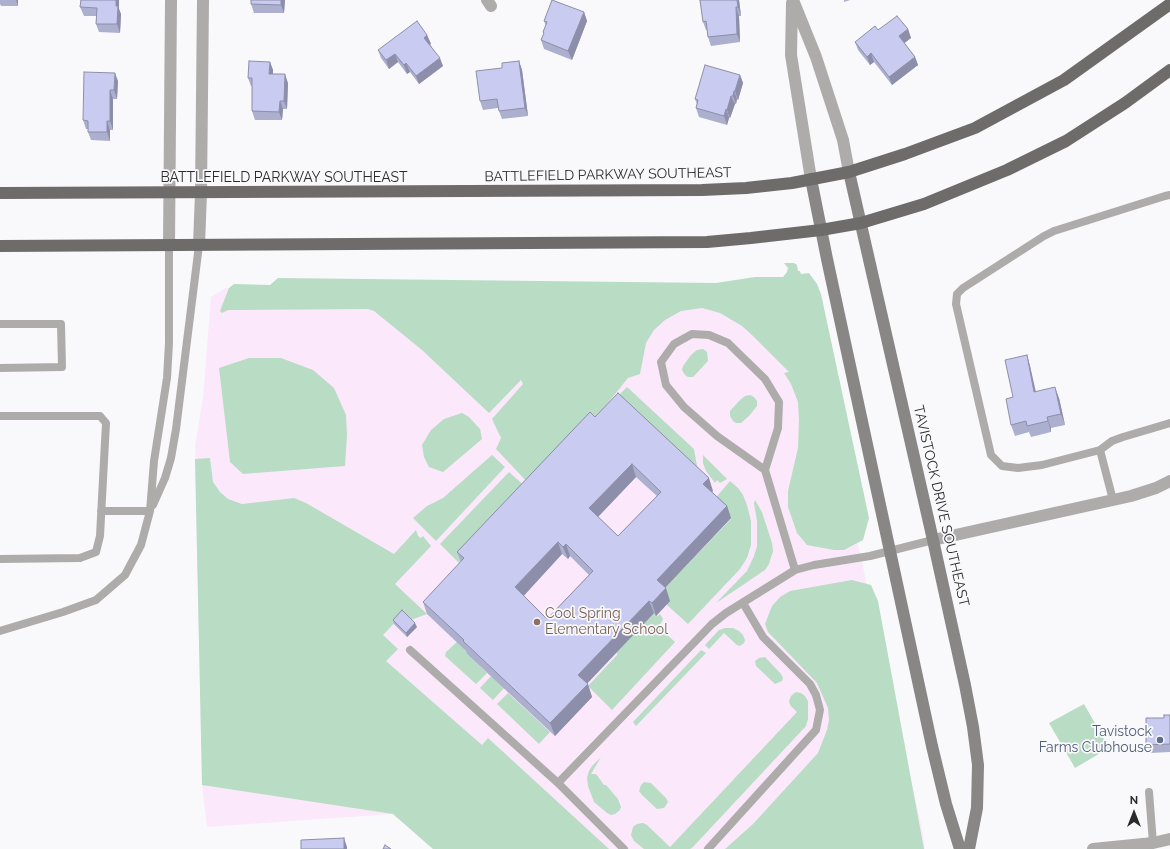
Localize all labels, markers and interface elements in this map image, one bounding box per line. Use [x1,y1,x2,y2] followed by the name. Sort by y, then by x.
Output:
[484,164,732,186] street label: BATTLEFIELD PARKWAY SOUTHEAST
[160,170,408,186] street label: BATTLEFIELD PARKWAY SOUTHEAST
[910,404,972,608] street label: TAVISTOCK DRIVE SOUTHEAST
[545,606,668,638] place label: Cool Spring Elementary School
[532,617,542,627] marker: Cool Spring Elementary School
[1039,724,1152,756] place label: Tavistock Farms Clubhouse
[1155,735,1165,745] marker: Tavistock Farms Clubhouse
[1114,793,1154,833] north arrow
[1130,794,1138,807] text: N

